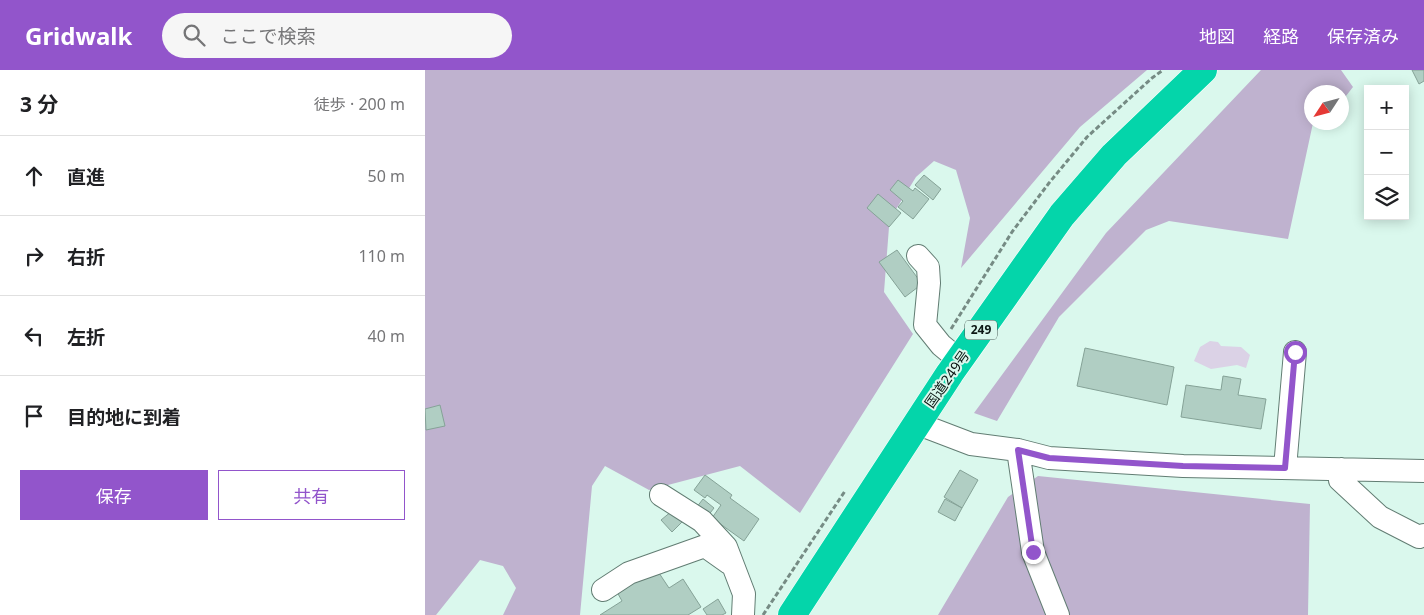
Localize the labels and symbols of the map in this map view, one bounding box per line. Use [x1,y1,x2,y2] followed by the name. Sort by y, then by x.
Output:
[1304,85,1349,130] north arrow
[965,320,997,340] road number: 249
[1284,341,1307,364] route start
[920,346,973,411] street label: 国道249号
[1022,541,1045,564] route end

